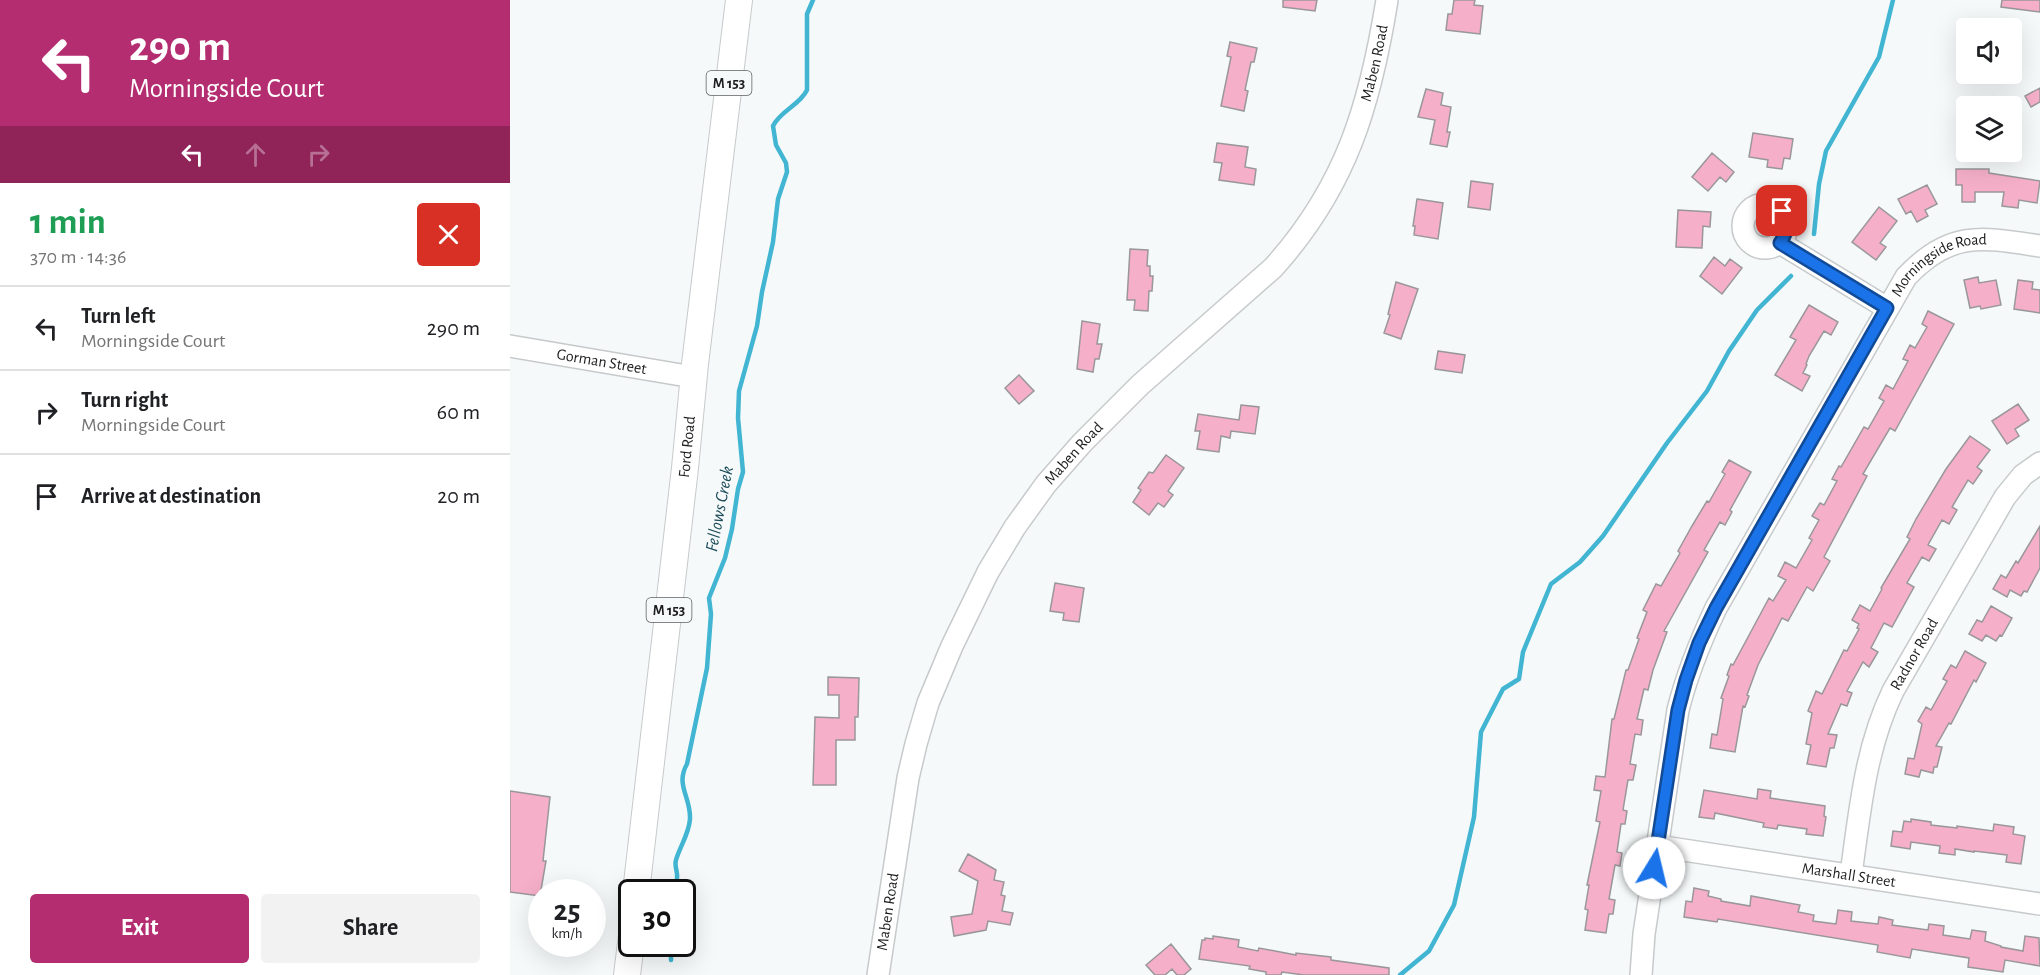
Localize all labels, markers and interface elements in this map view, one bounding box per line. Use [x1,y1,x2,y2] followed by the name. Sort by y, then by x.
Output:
[1956,18,2022,162] map controls
[1956,18,2022,84] button: sound
[1358,23,1391,103] street label: Maben Road
[30,24,108,102] icon: left
[129,26,231,68] text: 290 m
[706,71,752,95] road number: M 153
[129,75,324,102] text: Morningside Court
[1956,96,2022,162] button: layers
[176,138,209,171] icon: left
[239,138,272,171] icon: ahead
[302,138,335,171] icon: right
[1756,185,1807,236] pin
[1765,194,1798,227] icon: arrive
[417,203,480,266] button: close
[30,204,106,240] text: 1 min
[1889,231,1987,299] street label: Morningside Road
[30,247,126,267] text: 370 m · 14:36
[81,305,155,327] text: Turn left
[30,312,63,345] icon: left
[427,317,480,339] text: 290 m
[81,331,225,351] text: Morningside Court
[556,346,648,377] street label: Gorman Street
[81,389,168,411] text: Turn right
[30,396,63,429] icon: right
[437,401,480,423] text: 60 m
[81,415,225,435] text: Morningside Court
[676,415,698,479] street label: Ford Road
[1042,419,1106,488] street label: Maben Road
[703,465,737,553] water label: Fellows Creek
[30,480,63,513] icon: arrive
[81,485,261,507] text: Arrive at destination
[437,485,480,507] text: 20 m
[646,598,692,622] road number: M 153
[1887,616,1941,693] street label: Radnor Road
[1622,836,1686,900] position arrow
[1801,860,1897,890] street label: Marshall Street
[874,872,901,952] street label: Maben Road
[618,879,696,957] speed limit sign: 30
[30,894,249,963] button: Exit
[261,894,480,963] button: Share
[553,896,581,926] text: 25
[552,926,582,941] text: km/h

